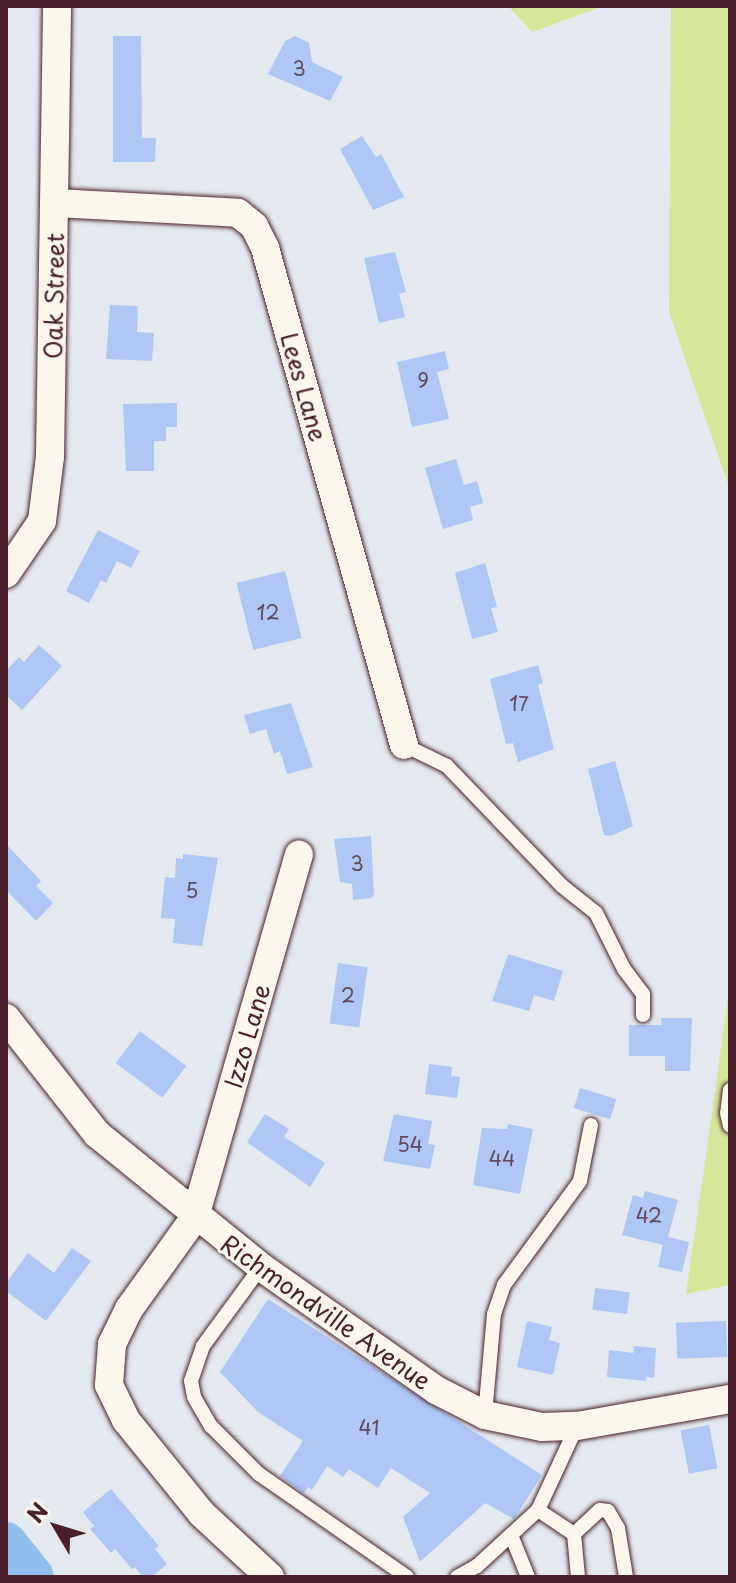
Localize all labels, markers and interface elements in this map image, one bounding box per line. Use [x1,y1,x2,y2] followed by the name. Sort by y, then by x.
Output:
[292,56,306,80] house number: 3
[38,232,70,360] street label: Oak Street
[275,329,333,445] street label: Lees Lane
[417,368,429,392] house number: 9
[256,600,280,624] house number: 12
[509,691,529,715] house number: 17
[350,851,364,875] house number: 3
[186,878,198,902] house number: 5
[218,980,276,1092] street label: Izzo Lane
[341,983,355,1007] house number: 2
[397,1132,423,1156] house number: 54
[489,1146,515,1170] house number: 44
[636,1203,662,1227] house number: 42
[216,1229,436,1395] street label: Richmondville Avenue
[359,1415,379,1439] house number: 41
[16,1487,96,1567] north arrow
[18,1495,55,1529] text: N

